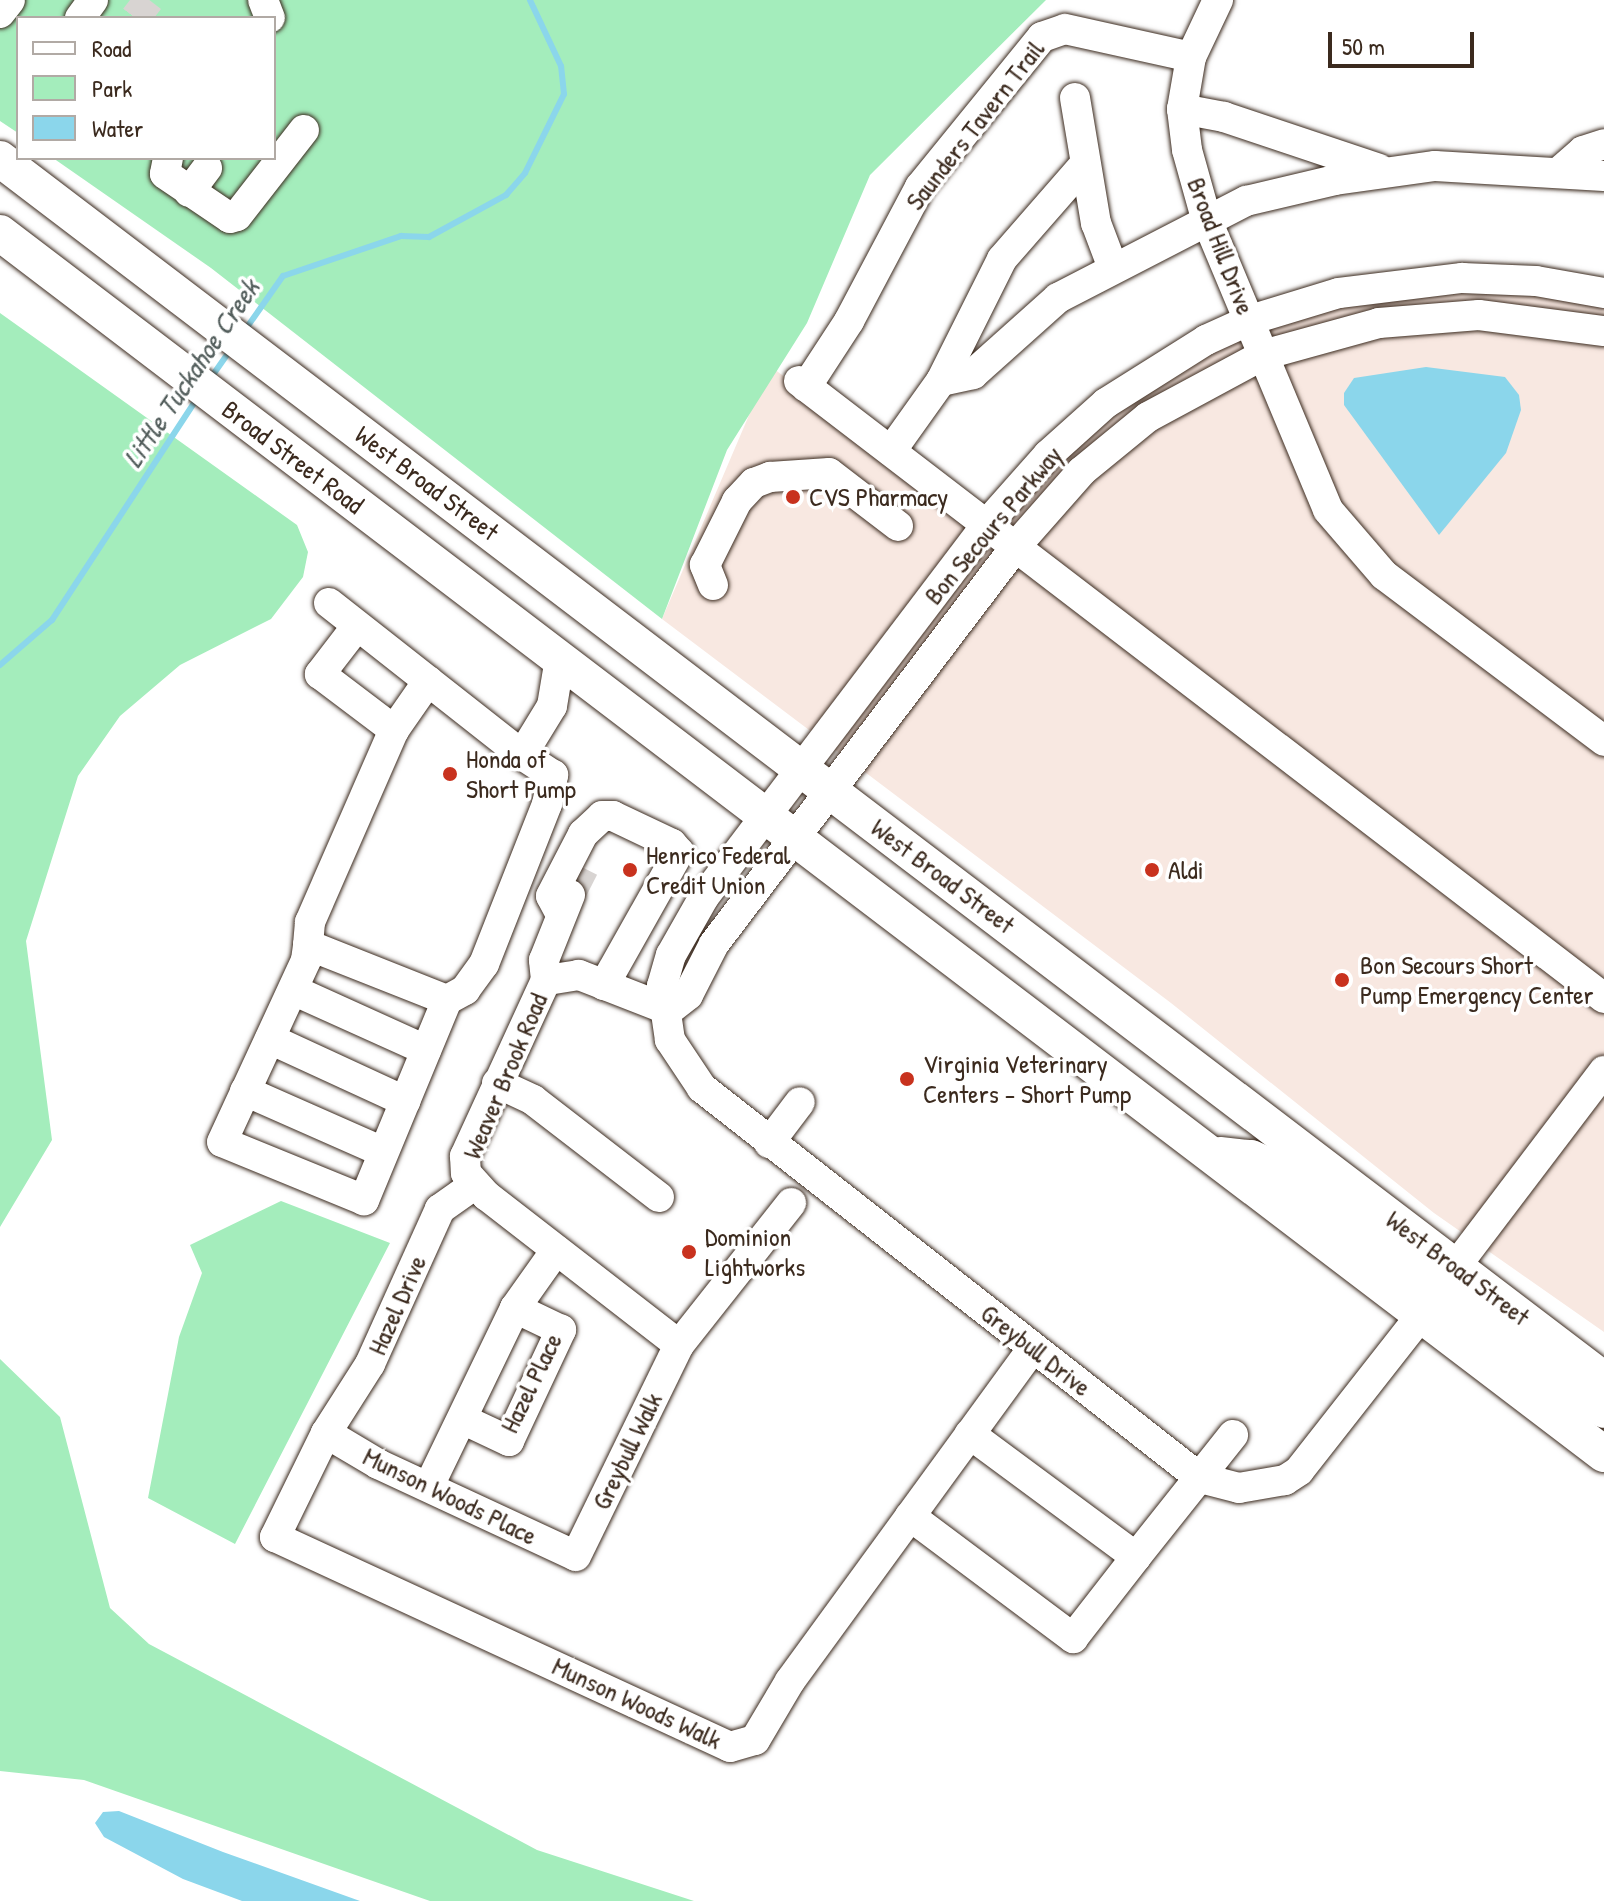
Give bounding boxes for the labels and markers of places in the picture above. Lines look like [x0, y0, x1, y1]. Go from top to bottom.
place label: CVS Pharmacy [809, 481, 948, 513]
marker: CVS Pharmacy [784, 488, 802, 506]
place label: Honda of Short Pump [466, 743, 576, 804]
marker: Honda of Short Pump [441, 765, 459, 783]
place label: Henrico Federal Credit Union [646, 839, 790, 900]
place label: Aldi [1168, 854, 1204, 886]
marker: Henrico Federal Credit Union [621, 861, 639, 879]
marker: Aldi [1143, 861, 1161, 879]
place label: Bon Secours Short Pump Emergency Center [1360, 949, 1594, 1010]
marker: Bon Secours Short Pump Emergency Center [1331, 969, 1353, 991]
place label: Virginia Veterinary Centers - Short Pump [923, 1048, 1131, 1110]
marker: Virginia Veterinary Centers - Short Pump [898, 1070, 916, 1088]
place label: Dominion Lightworks [705, 1221, 805, 1282]
marker: Dominion Lightworks [680, 1243, 698, 1261]

